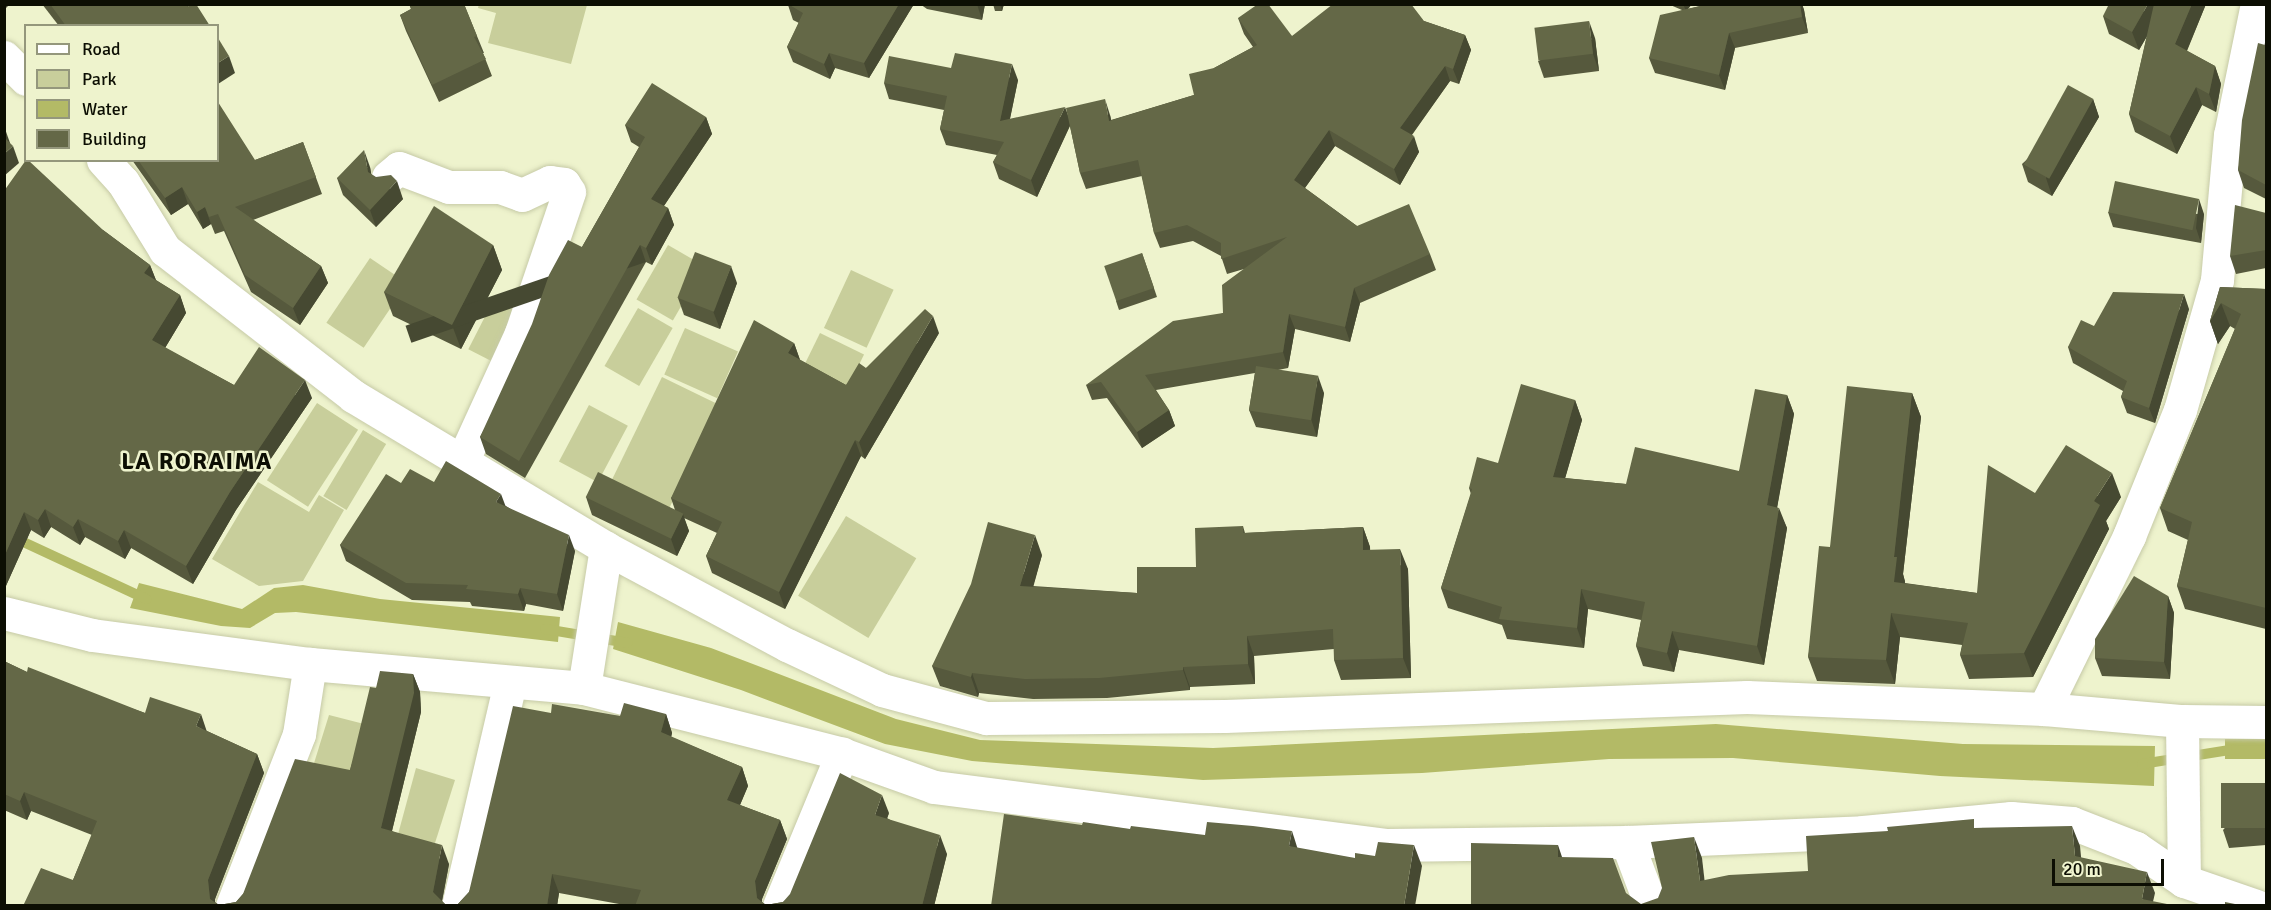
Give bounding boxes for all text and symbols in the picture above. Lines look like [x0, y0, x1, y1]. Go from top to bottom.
legend [24, 24, 219, 162]
text: Road [82, 38, 121, 60]
text: Park [82, 68, 117, 90]
text: Water [82, 98, 127, 120]
text: Building [82, 128, 146, 150]
district label: LA RORAIMA [121, 448, 273, 476]
scale bar [2055, 847, 2168, 885]
text: 20 m [2063, 858, 2101, 880]

